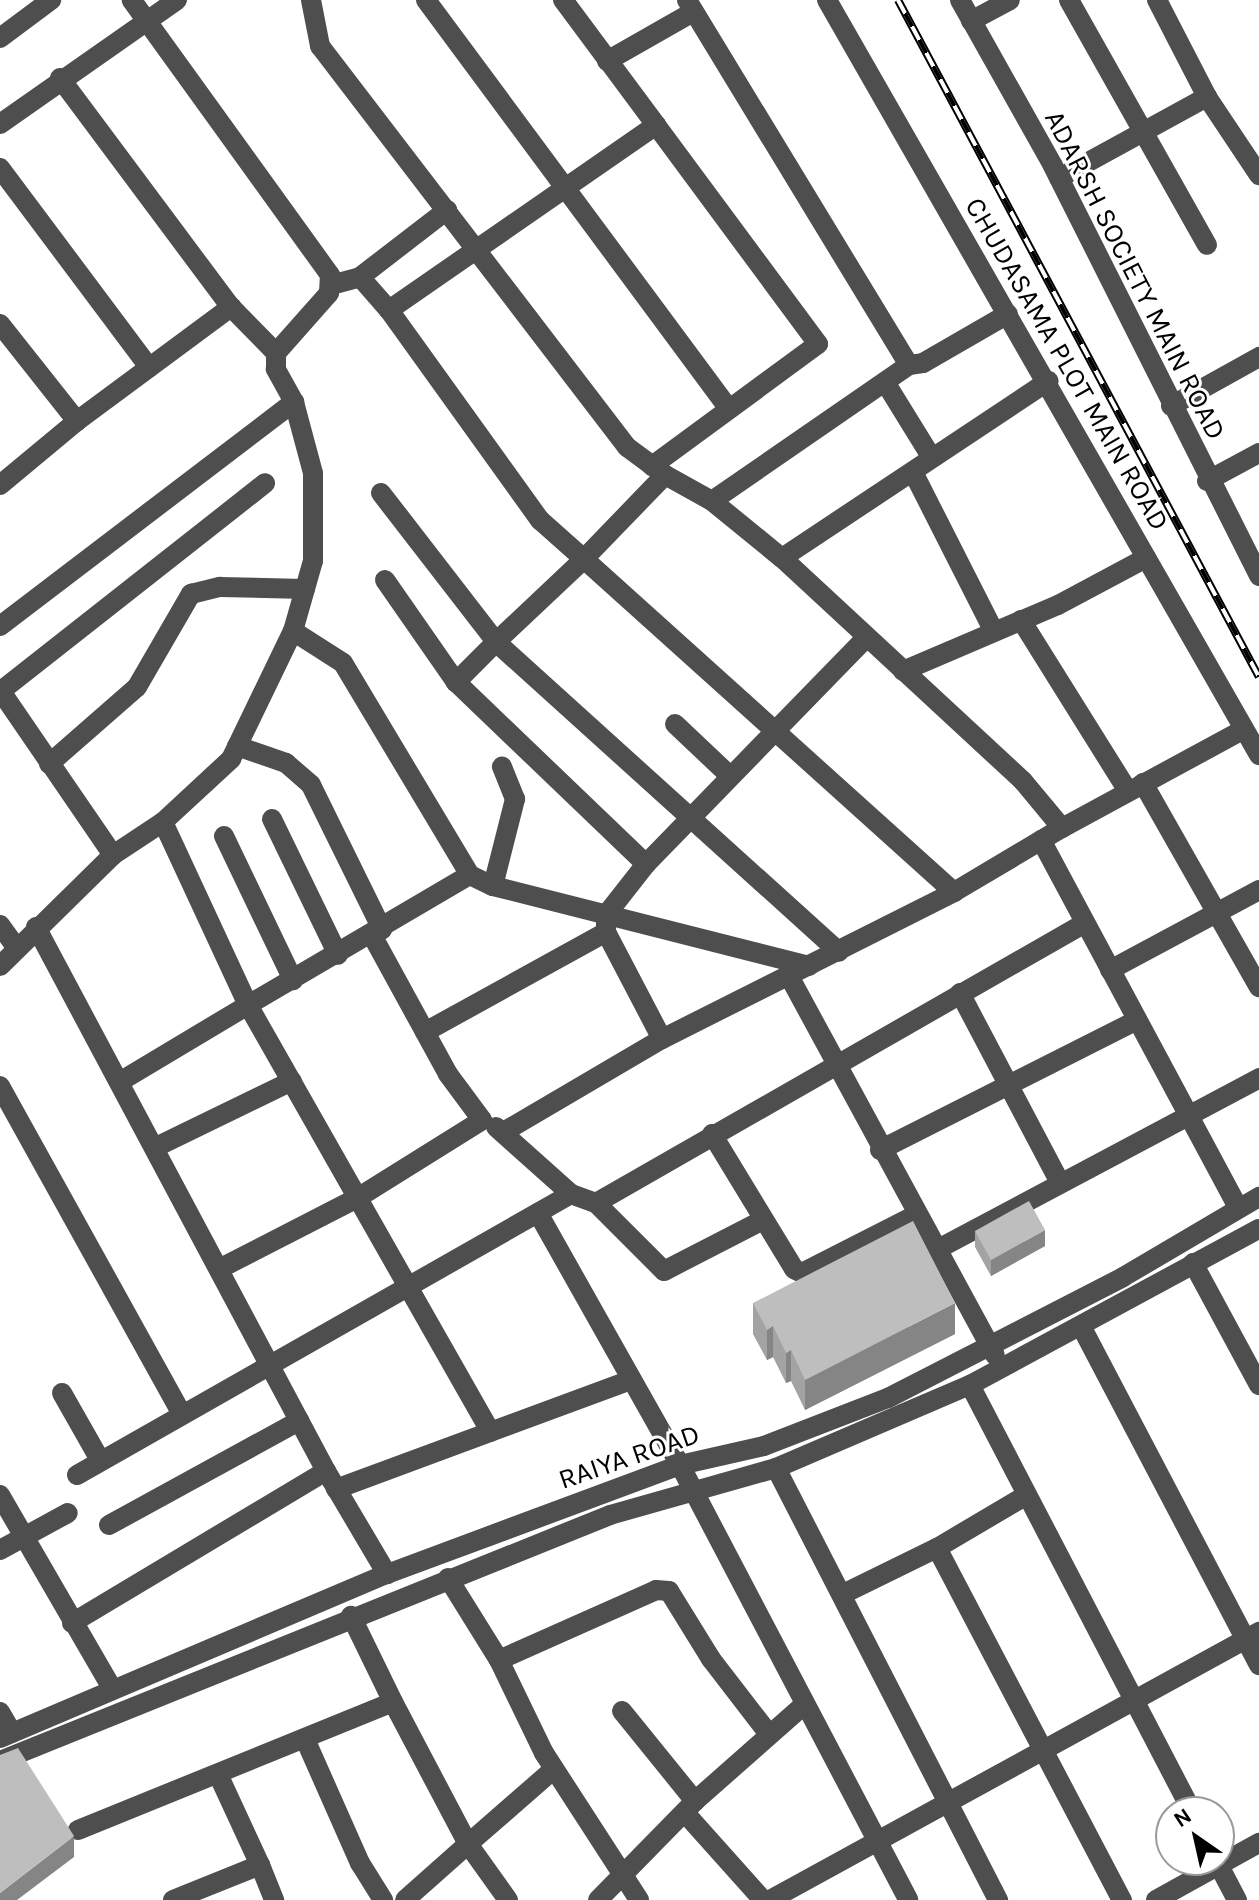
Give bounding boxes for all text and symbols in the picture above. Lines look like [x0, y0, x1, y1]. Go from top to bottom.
street label: ADARSH SOCIETY MAIN ROAD [1037, 105, 1233, 445]
street label: CHUDASAMA PLOT MAIN ROAD [958, 192, 1176, 536]
street label: RAIYA ROAD [554, 1417, 704, 1497]
north arrow [1155, 1796, 1235, 1876]
text: N [1169, 1803, 1197, 1833]

